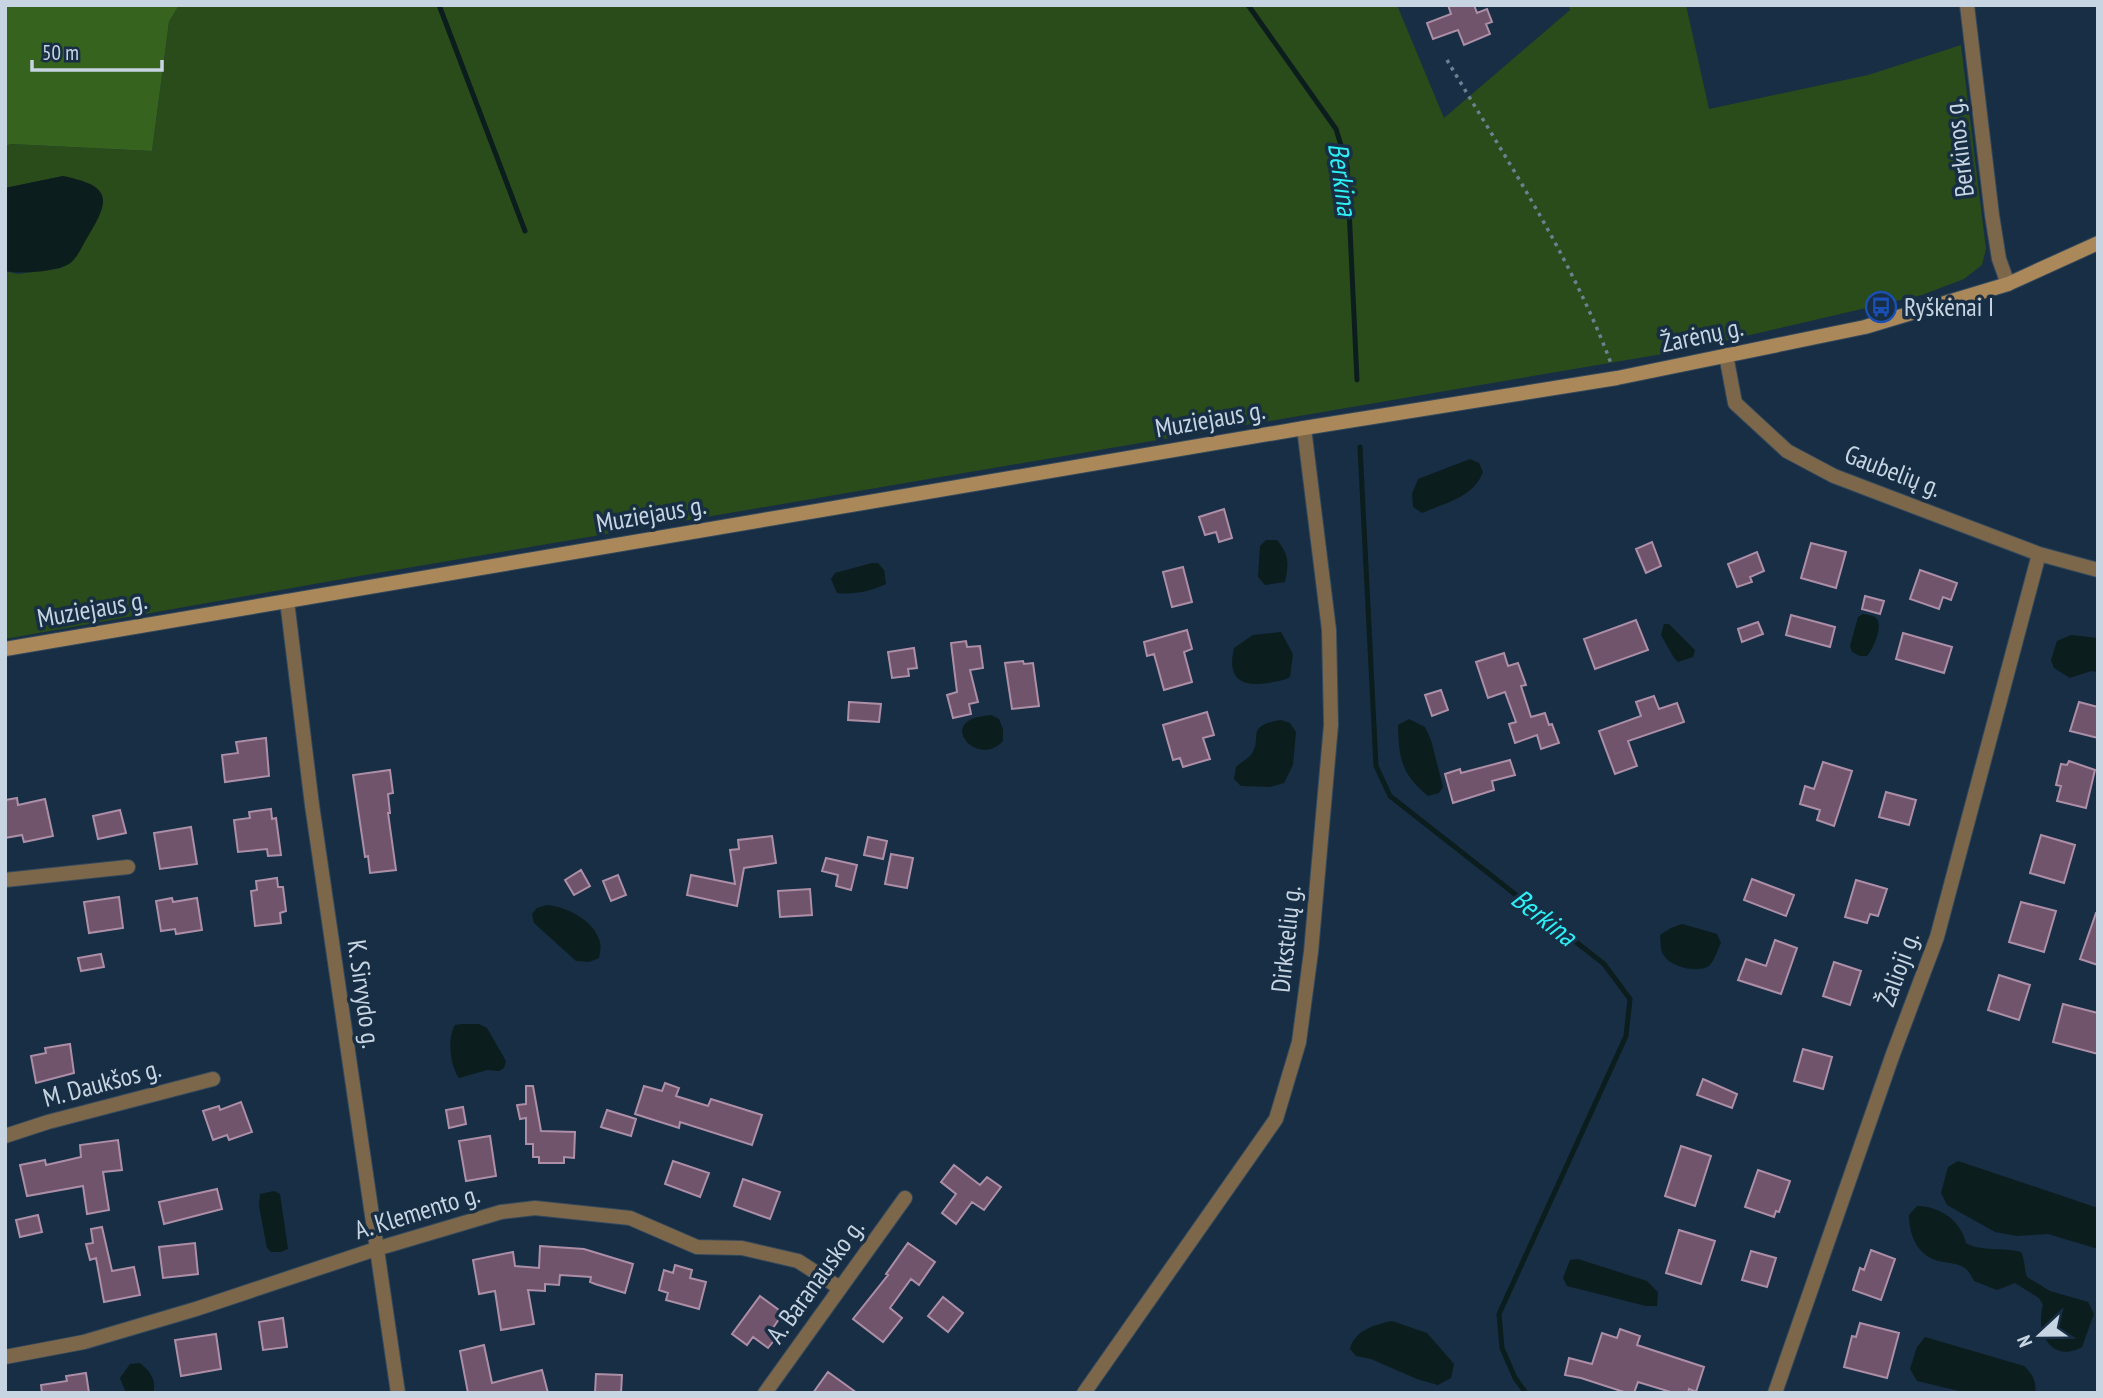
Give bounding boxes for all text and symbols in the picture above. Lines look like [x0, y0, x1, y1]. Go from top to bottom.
scale bar [32, 28, 161, 72]
text: 50 m [42, 39, 79, 66]
street label: Berkinos g. [1936, 97, 1981, 199]
water label: Berkina [1320, 140, 1367, 219]
bus stop icon: Ryškėnai I [1864, 290, 1898, 324]
place label: Ryškėnai I [1904, 290, 1994, 323]
street label: Žarėnų g. [1658, 310, 1746, 359]
street label: Muziejaus g. [1152, 393, 1267, 444]
street label: Gaubelių g. [1840, 437, 1946, 504]
street label: Muziejaus g. [593, 488, 708, 539]
street label: Muziejaus g. [34, 583, 149, 634]
water label: Berkina [1504, 880, 1586, 955]
street label: Dirkstelių g. [1263, 884, 1308, 994]
street label: Žalioji g. [1869, 927, 1926, 1011]
street label: K. Sirvydo g. [341, 938, 388, 1050]
street label: M. Daukšos g. [39, 1051, 164, 1114]
street label: A. Klemento g. [350, 1177, 484, 1246]
street label: A. Baranausko g. [758, 1212, 871, 1349]
north arrow [2005, 1300, 2075, 1370]
text: N [2011, 1332, 2037, 1351]

